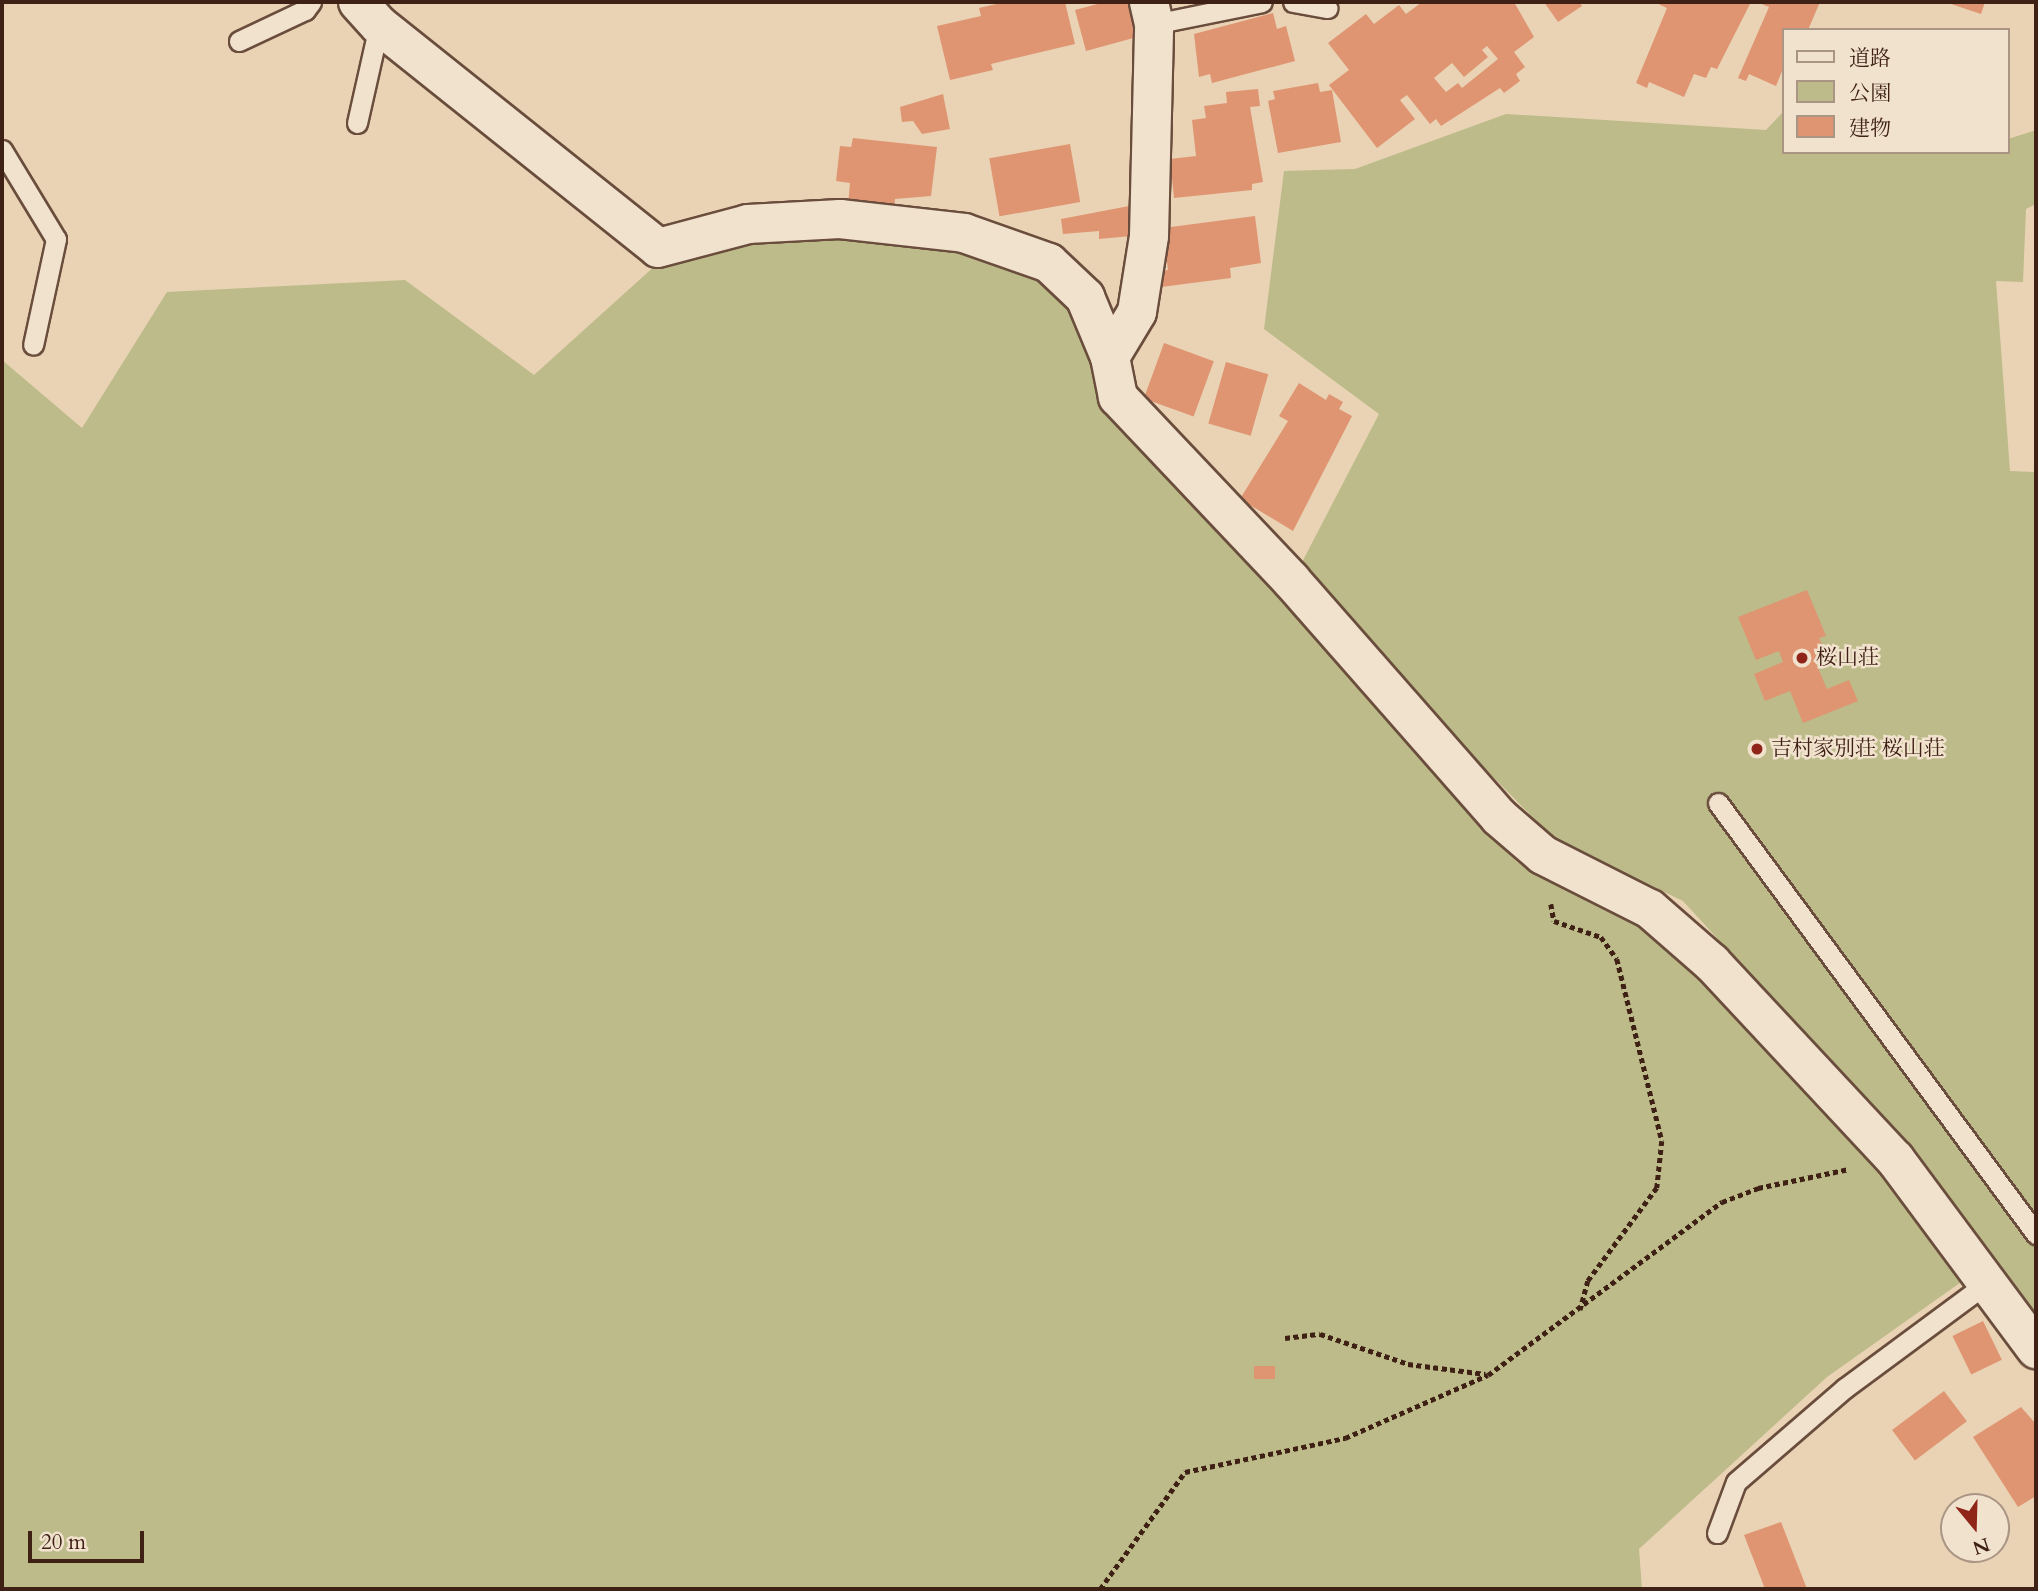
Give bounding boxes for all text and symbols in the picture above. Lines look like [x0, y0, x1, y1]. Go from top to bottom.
legend [1783, 28, 2010, 154]
text: 道路 [1849, 44, 1891, 73]
text: 公園 [1849, 79, 1891, 108]
text: 建物 [1849, 114, 1891, 143]
place label: 桜山荘 [1816, 645, 1879, 671]
marker: 桜山荘 [1794, 650, 1810, 666]
place label: 吉村家別荘 桜山荘 [1771, 736, 1945, 762]
marker: 吉村家別荘 桜山荘 [1749, 741, 1765, 757]
north arrow [1940, 1493, 2010, 1563]
scale bar [32, 1518, 147, 1562]
text: 20 m [41, 1528, 86, 1557]
text: N [1969, 1531, 1993, 1561]

